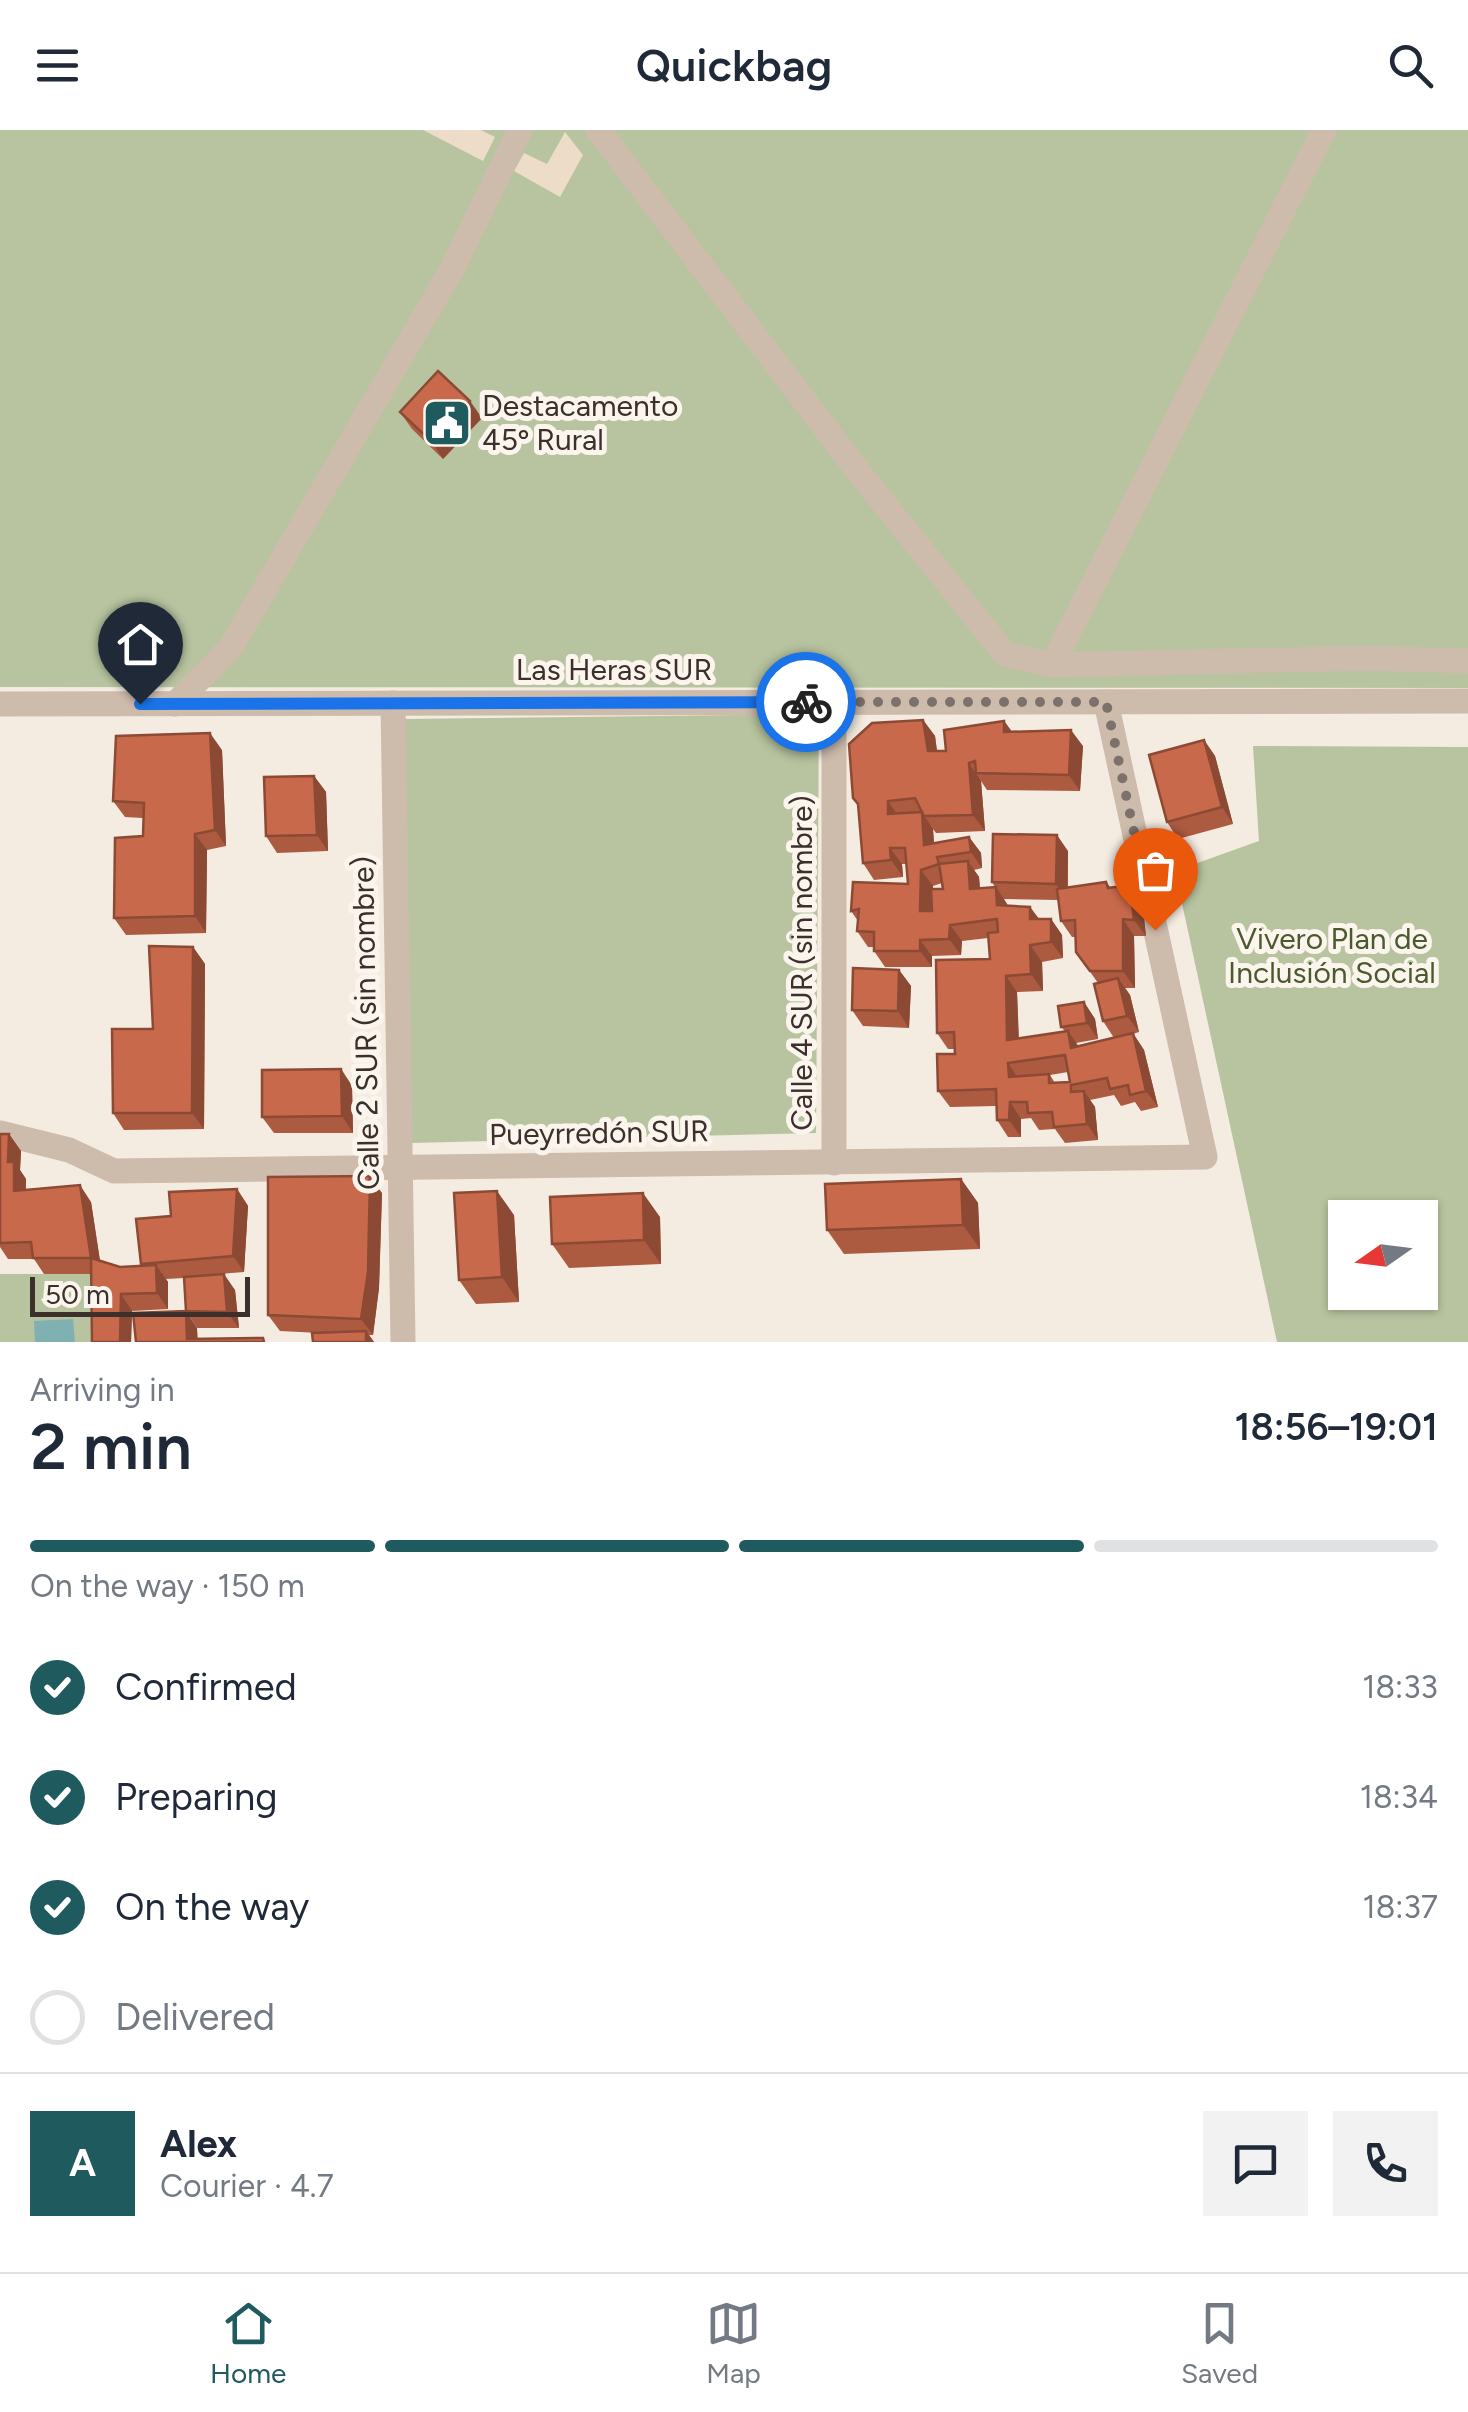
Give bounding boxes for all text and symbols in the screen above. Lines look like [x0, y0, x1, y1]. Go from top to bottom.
icon: menu [30, 38, 85, 93]
text: Quickbag [636, 38, 832, 92]
icon: search [1383, 38, 1438, 93]
place label: Destacamento 45º Rural [482, 387, 678, 458]
public building icon: Destacamento 45º Rural [421, 397, 473, 449]
pin [98, 602, 183, 705]
icon: home [113, 617, 168, 672]
street label: Las Heras SUR [516, 651, 712, 688]
courier [756, 652, 856, 752]
icon: bike [779, 675, 834, 730]
street label: Calle 4 SUR (sin nombre) [783, 795, 820, 1131]
pin [1113, 828, 1198, 931]
icon: bag [1128, 843, 1183, 898]
street label: Calle 2 SUR (sin nombre) [344, 856, 387, 1190]
park label: Vivero Plan de Inclusión Social [1228, 920, 1436, 991]
street label: Pueyrredón SUR [489, 1112, 709, 1153]
north arrow [1328, 1200, 1438, 1310]
map controls [1328, 1200, 1438, 1310]
scale bar [30, 1272, 250, 1316]
text: 50 m [45, 1277, 110, 1311]
text: Arriving in [30, 1371, 175, 1409]
text: 18:56–19:01 [1235, 1404, 1438, 1450]
text: 2 min [30, 1407, 192, 1485]
text: On the way · 150 m [30, 1567, 305, 1605]
icon: check [30, 1660, 85, 1715]
text: Confirmed [115, 1664, 297, 1710]
text: 18:33 [1362, 1668, 1438, 1706]
icon: check [30, 1770, 85, 1825]
text: Preparing [115, 1774, 277, 1820]
text: 18:34 [1360, 1778, 1438, 1816]
icon: check [30, 1880, 85, 1935]
text: On the way [115, 1884, 309, 1930]
text: 18:37 [1362, 1888, 1438, 1926]
text: Delivered [115, 1994, 275, 2040]
button: chat [1203, 2111, 1308, 2216]
button: phone [1333, 2111, 1438, 2216]
text: Alex [160, 2121, 237, 2167]
text: A [69, 2140, 96, 2186]
text: Courier · 4.7 [160, 2167, 334, 2205]
tab: Home [210, 2296, 286, 2390]
tab: Map [706, 2296, 761, 2390]
tab: Saved [1181, 2296, 1258, 2390]

